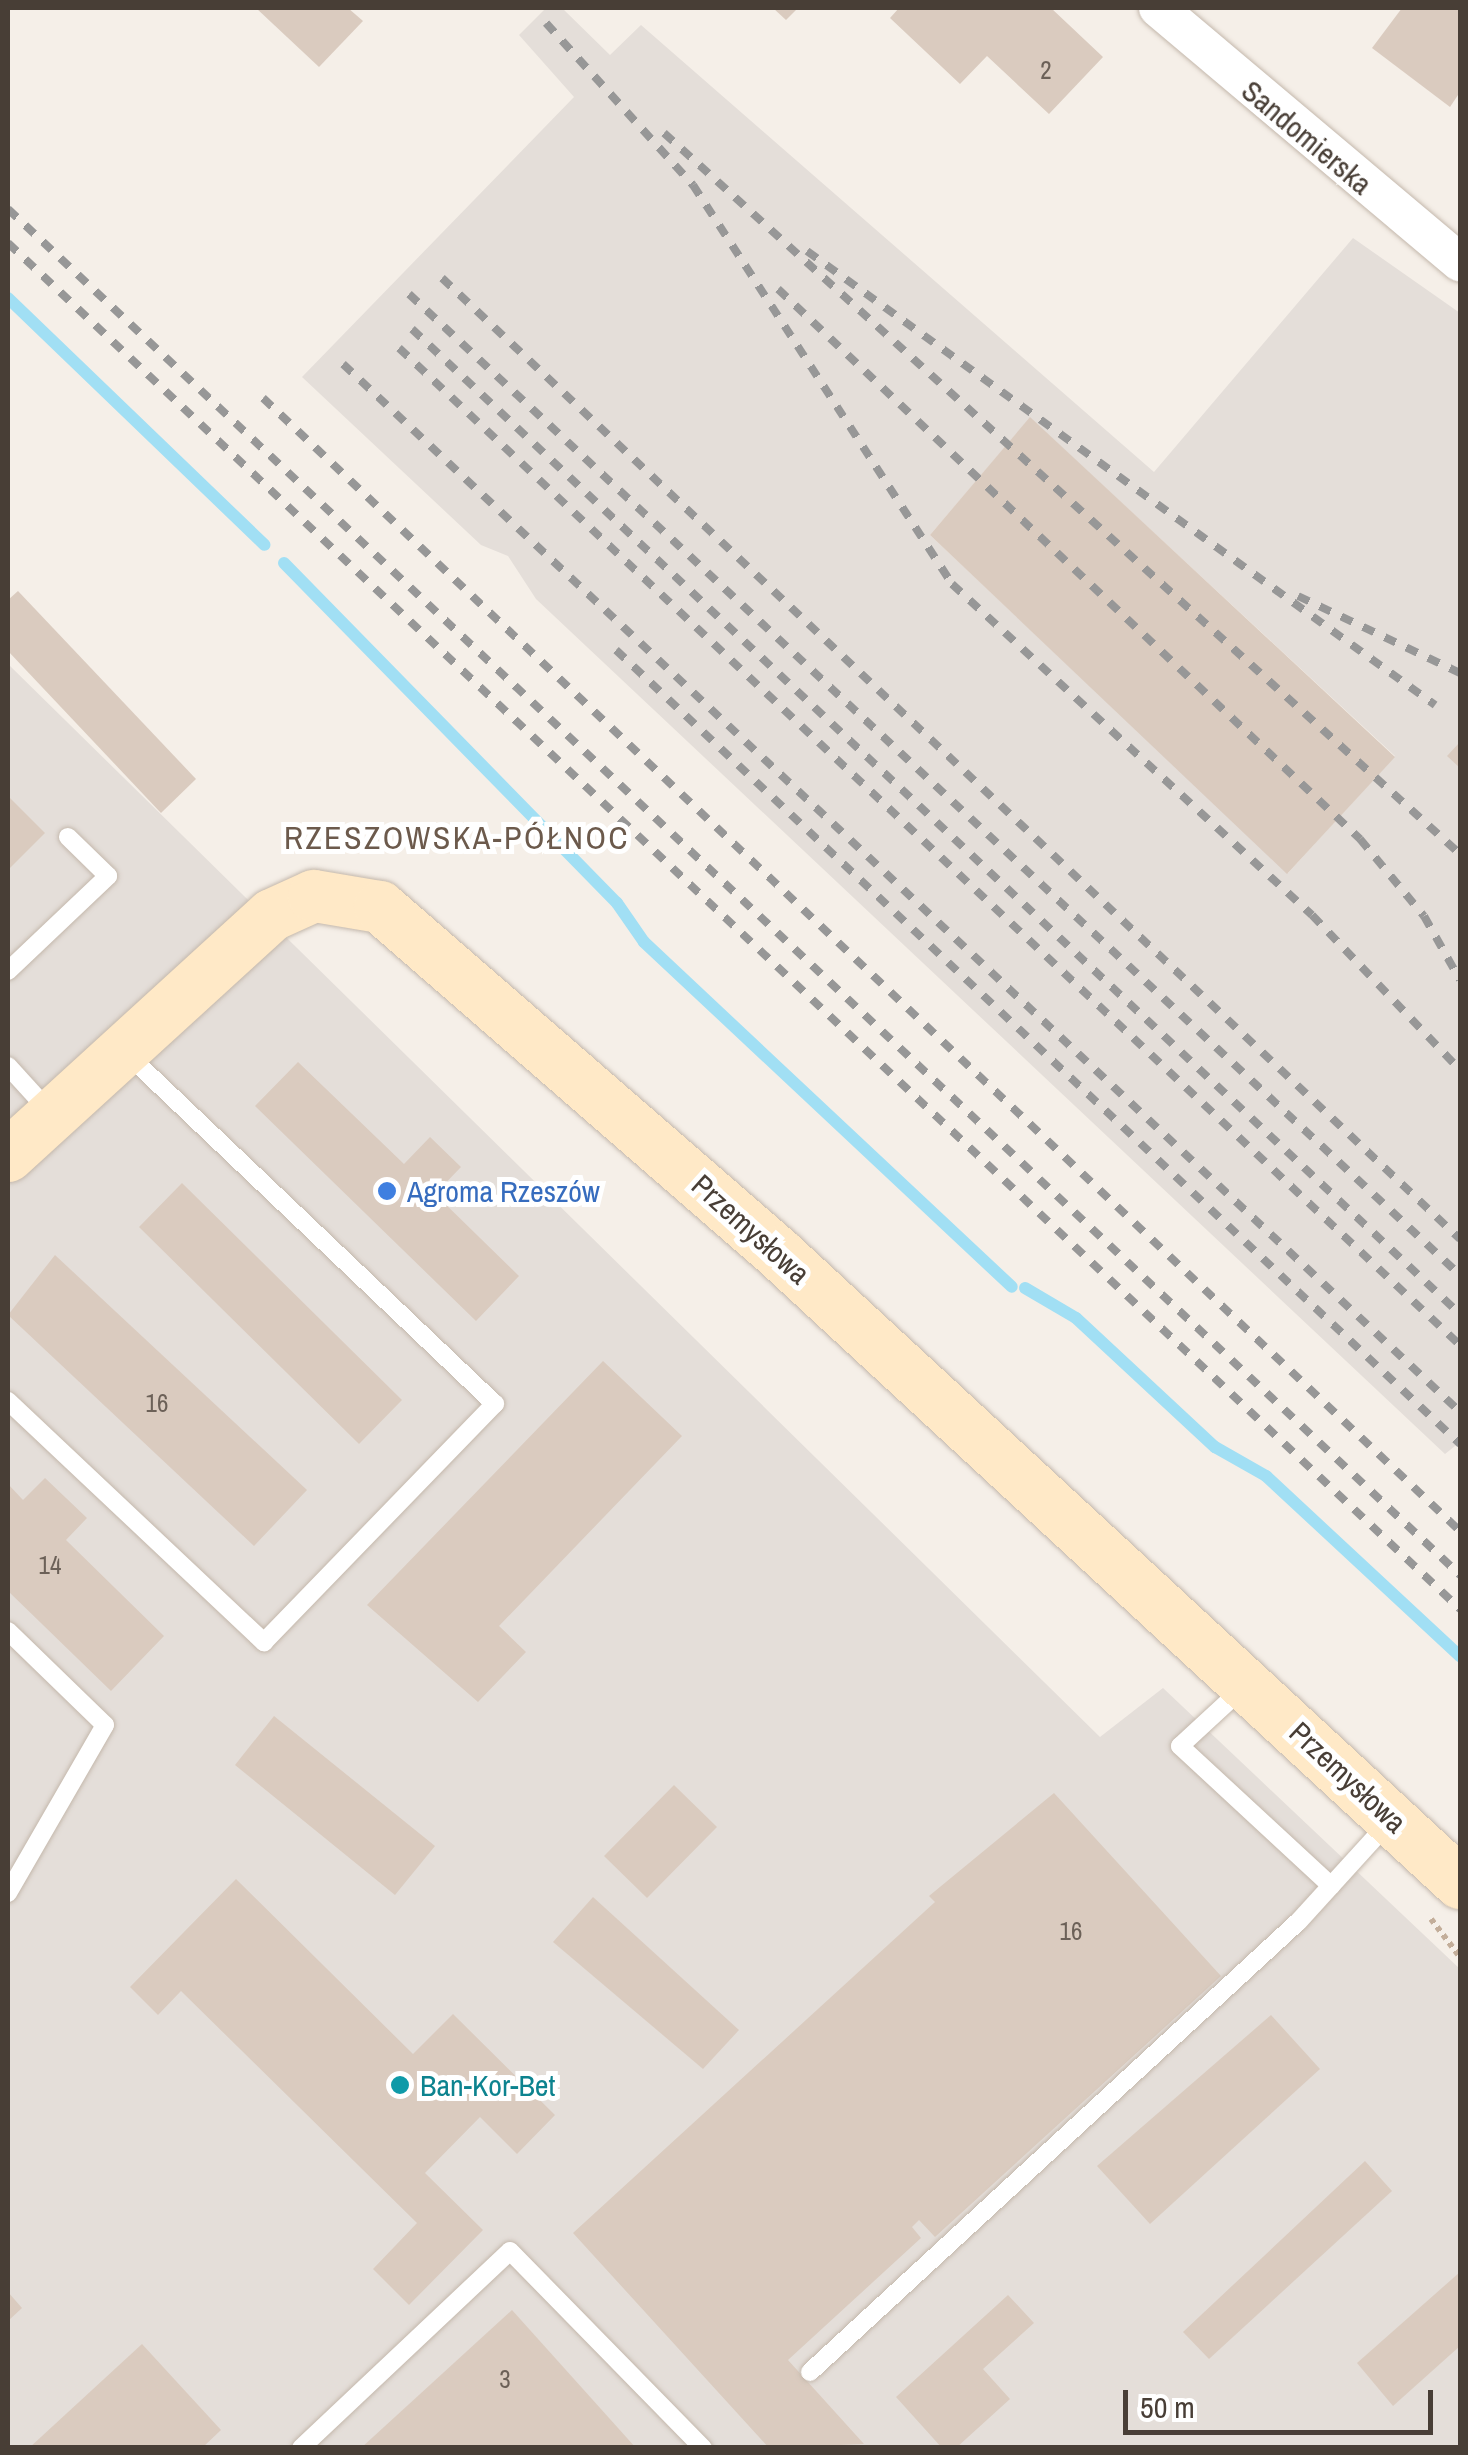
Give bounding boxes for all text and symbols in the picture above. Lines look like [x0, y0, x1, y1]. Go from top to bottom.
house number: 2 [1040, 55, 1052, 85]
street label: Sandomierska [1235, 72, 1379, 202]
district label: RZESZOWSKA-PÓŁNOC [284, 819, 630, 857]
street label: Przemysłowa [685, 1167, 817, 1291]
place label: Agroma Rzeszów [407, 1173, 600, 1209]
marker: Agroma Rzeszów [376, 1180, 398, 1202]
house number: 16 [146, 1388, 168, 1418]
house number: 14 [39, 1550, 61, 1580]
street label: Przemysłowa [1282, 1714, 1414, 1840]
house number: 16 [1060, 1916, 1082, 1946]
place label: Ban-Kor-Bet [420, 2067, 555, 2103]
marker: Ban-Kor-Bet [389, 2074, 411, 2096]
house number: 3 [499, 2364, 511, 2394]
scale bar [1128, 2370, 1438, 2432]
text: 50 m [1140, 2387, 1195, 2427]

